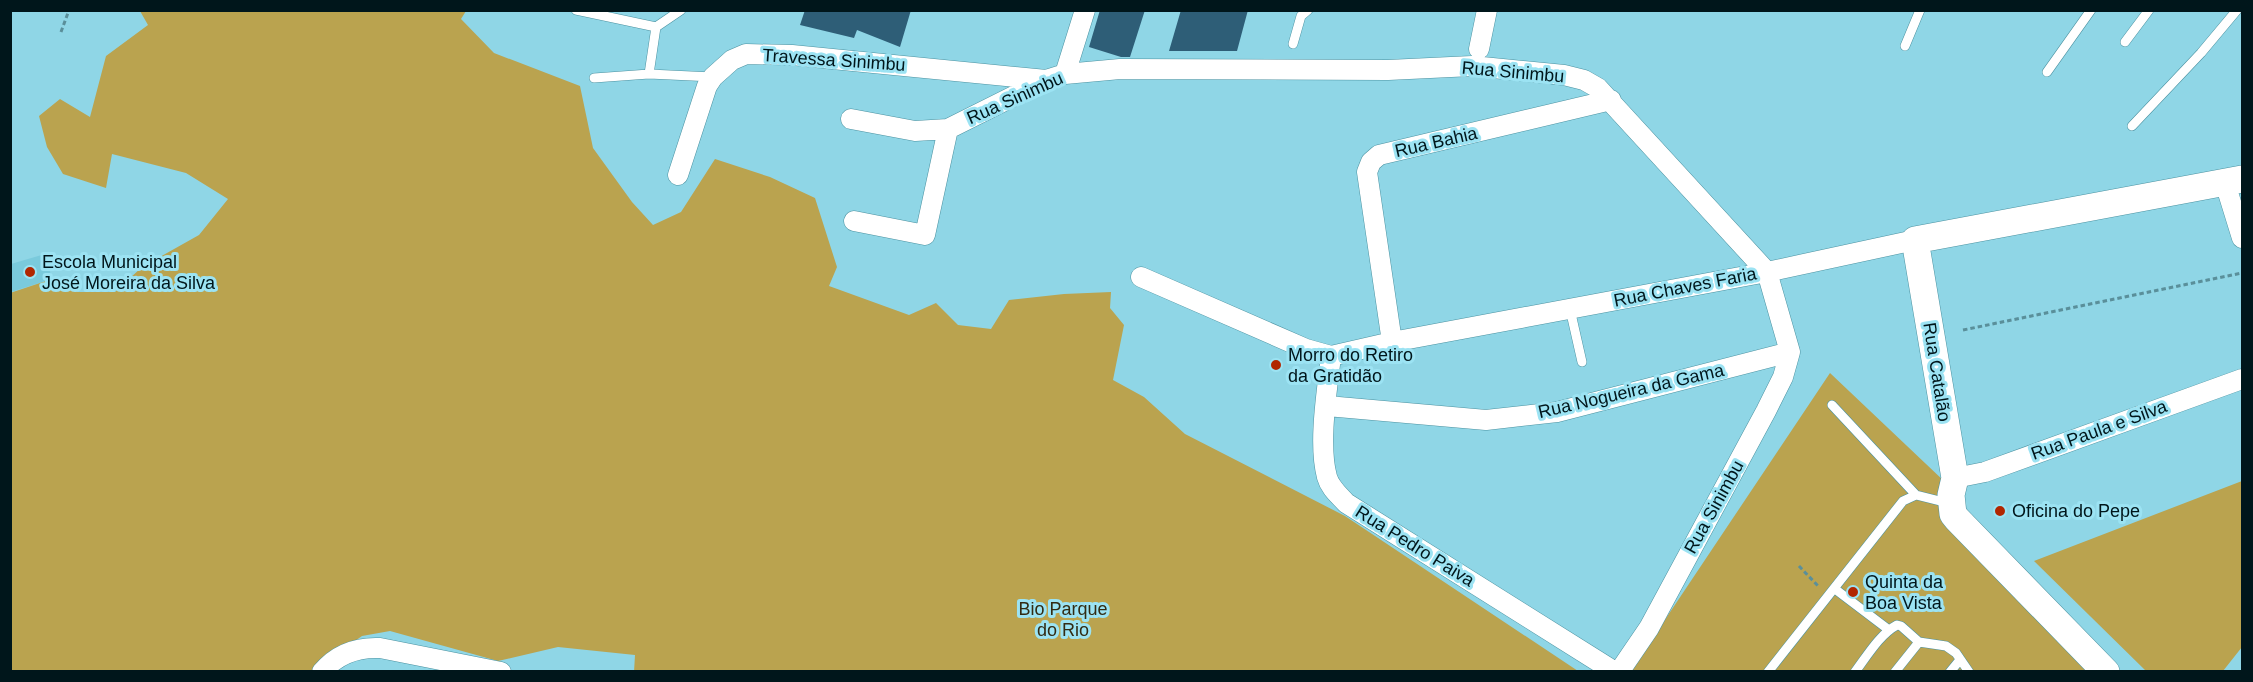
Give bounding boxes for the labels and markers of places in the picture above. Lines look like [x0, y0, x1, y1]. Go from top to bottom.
place label: Escola Municipal José Moreira da Silva [42, 252, 216, 293]
marker: Escola Municipal José Moreira da Silva [23, 265, 37, 279]
place label: Morro do Retiro da Gratidão [1288, 345, 1413, 386]
marker: Morro do Retiro da Gratidão [1269, 358, 1283, 372]
place label: Oficina do Pepe [2012, 501, 2140, 521]
marker: Oficina do Pepe [1993, 504, 2007, 518]
place label: Quinta da Boa Vista [1865, 572, 1944, 613]
marker: Quinta da Boa Vista [1846, 585, 1860, 599]

